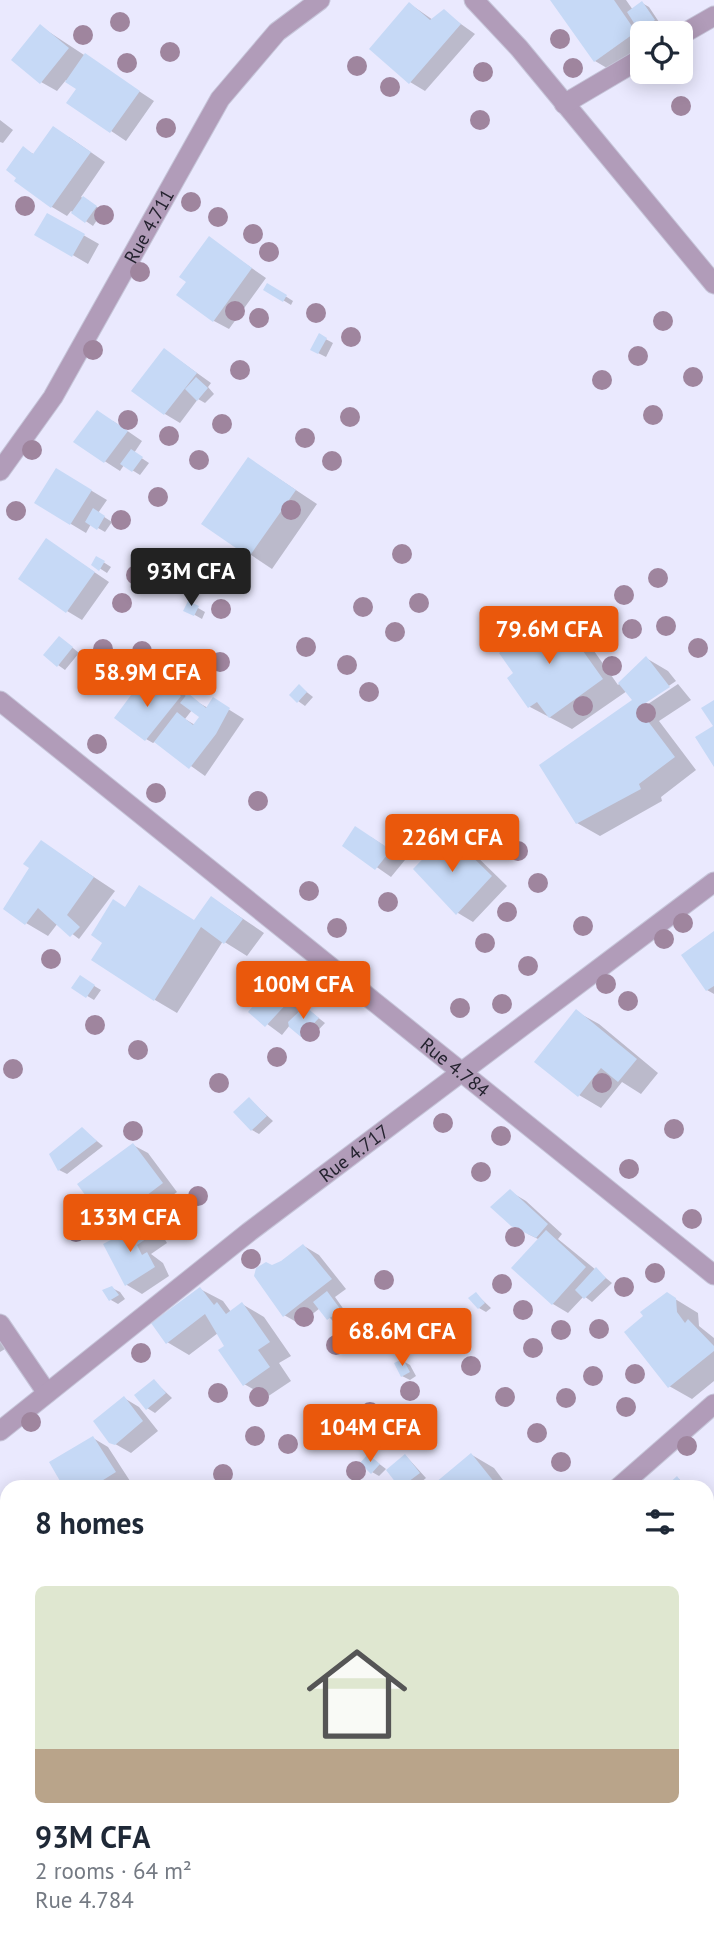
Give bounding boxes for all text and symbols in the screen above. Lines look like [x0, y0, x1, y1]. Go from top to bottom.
map controls [630, 21, 693, 84]
button: locate [630, 21, 693, 84]
street label: Rue 4.711 [118, 185, 179, 268]
pin: 93M CFA [126, 548, 256, 608]
text: 93M CFA [147, 556, 235, 585]
pin: 79.6M CFA [469, 606, 629, 666]
text: 79.6M CFA [495, 614, 603, 643]
pin: 58.9M CFA [67, 650, 227, 709]
text: 58.9M CFA [93, 657, 201, 686]
pin: 226M CFA [380, 814, 524, 874]
text: 226M CFA [401, 822, 503, 851]
pin: 100M CFA [231, 962, 375, 1021]
text: 100M CFA [252, 969, 354, 998]
street label: Rue 4.784 [416, 1032, 494, 1102]
street label: Rue 4.717 [314, 1119, 394, 1187]
pin: 133M CFA [58, 1194, 202, 1254]
text: 133M CFA [79, 1202, 181, 1231]
pin: 68.6M CFA [322, 1308, 482, 1368]
text: 68.6M CFA [348, 1316, 456, 1345]
pin: 104M CFA [298, 1404, 442, 1464]
text: 104M CFA [319, 1412, 421, 1441]
text: 8 homes [35, 1503, 144, 1542]
icon: filters [641, 1503, 679, 1541]
icon: home [294, 1631, 420, 1757]
text: 93M CFA [35, 1817, 150, 1856]
text: 2 rooms · 64 m² [35, 1856, 192, 1885]
text: Rue 4.784 [35, 1885, 134, 1914]

